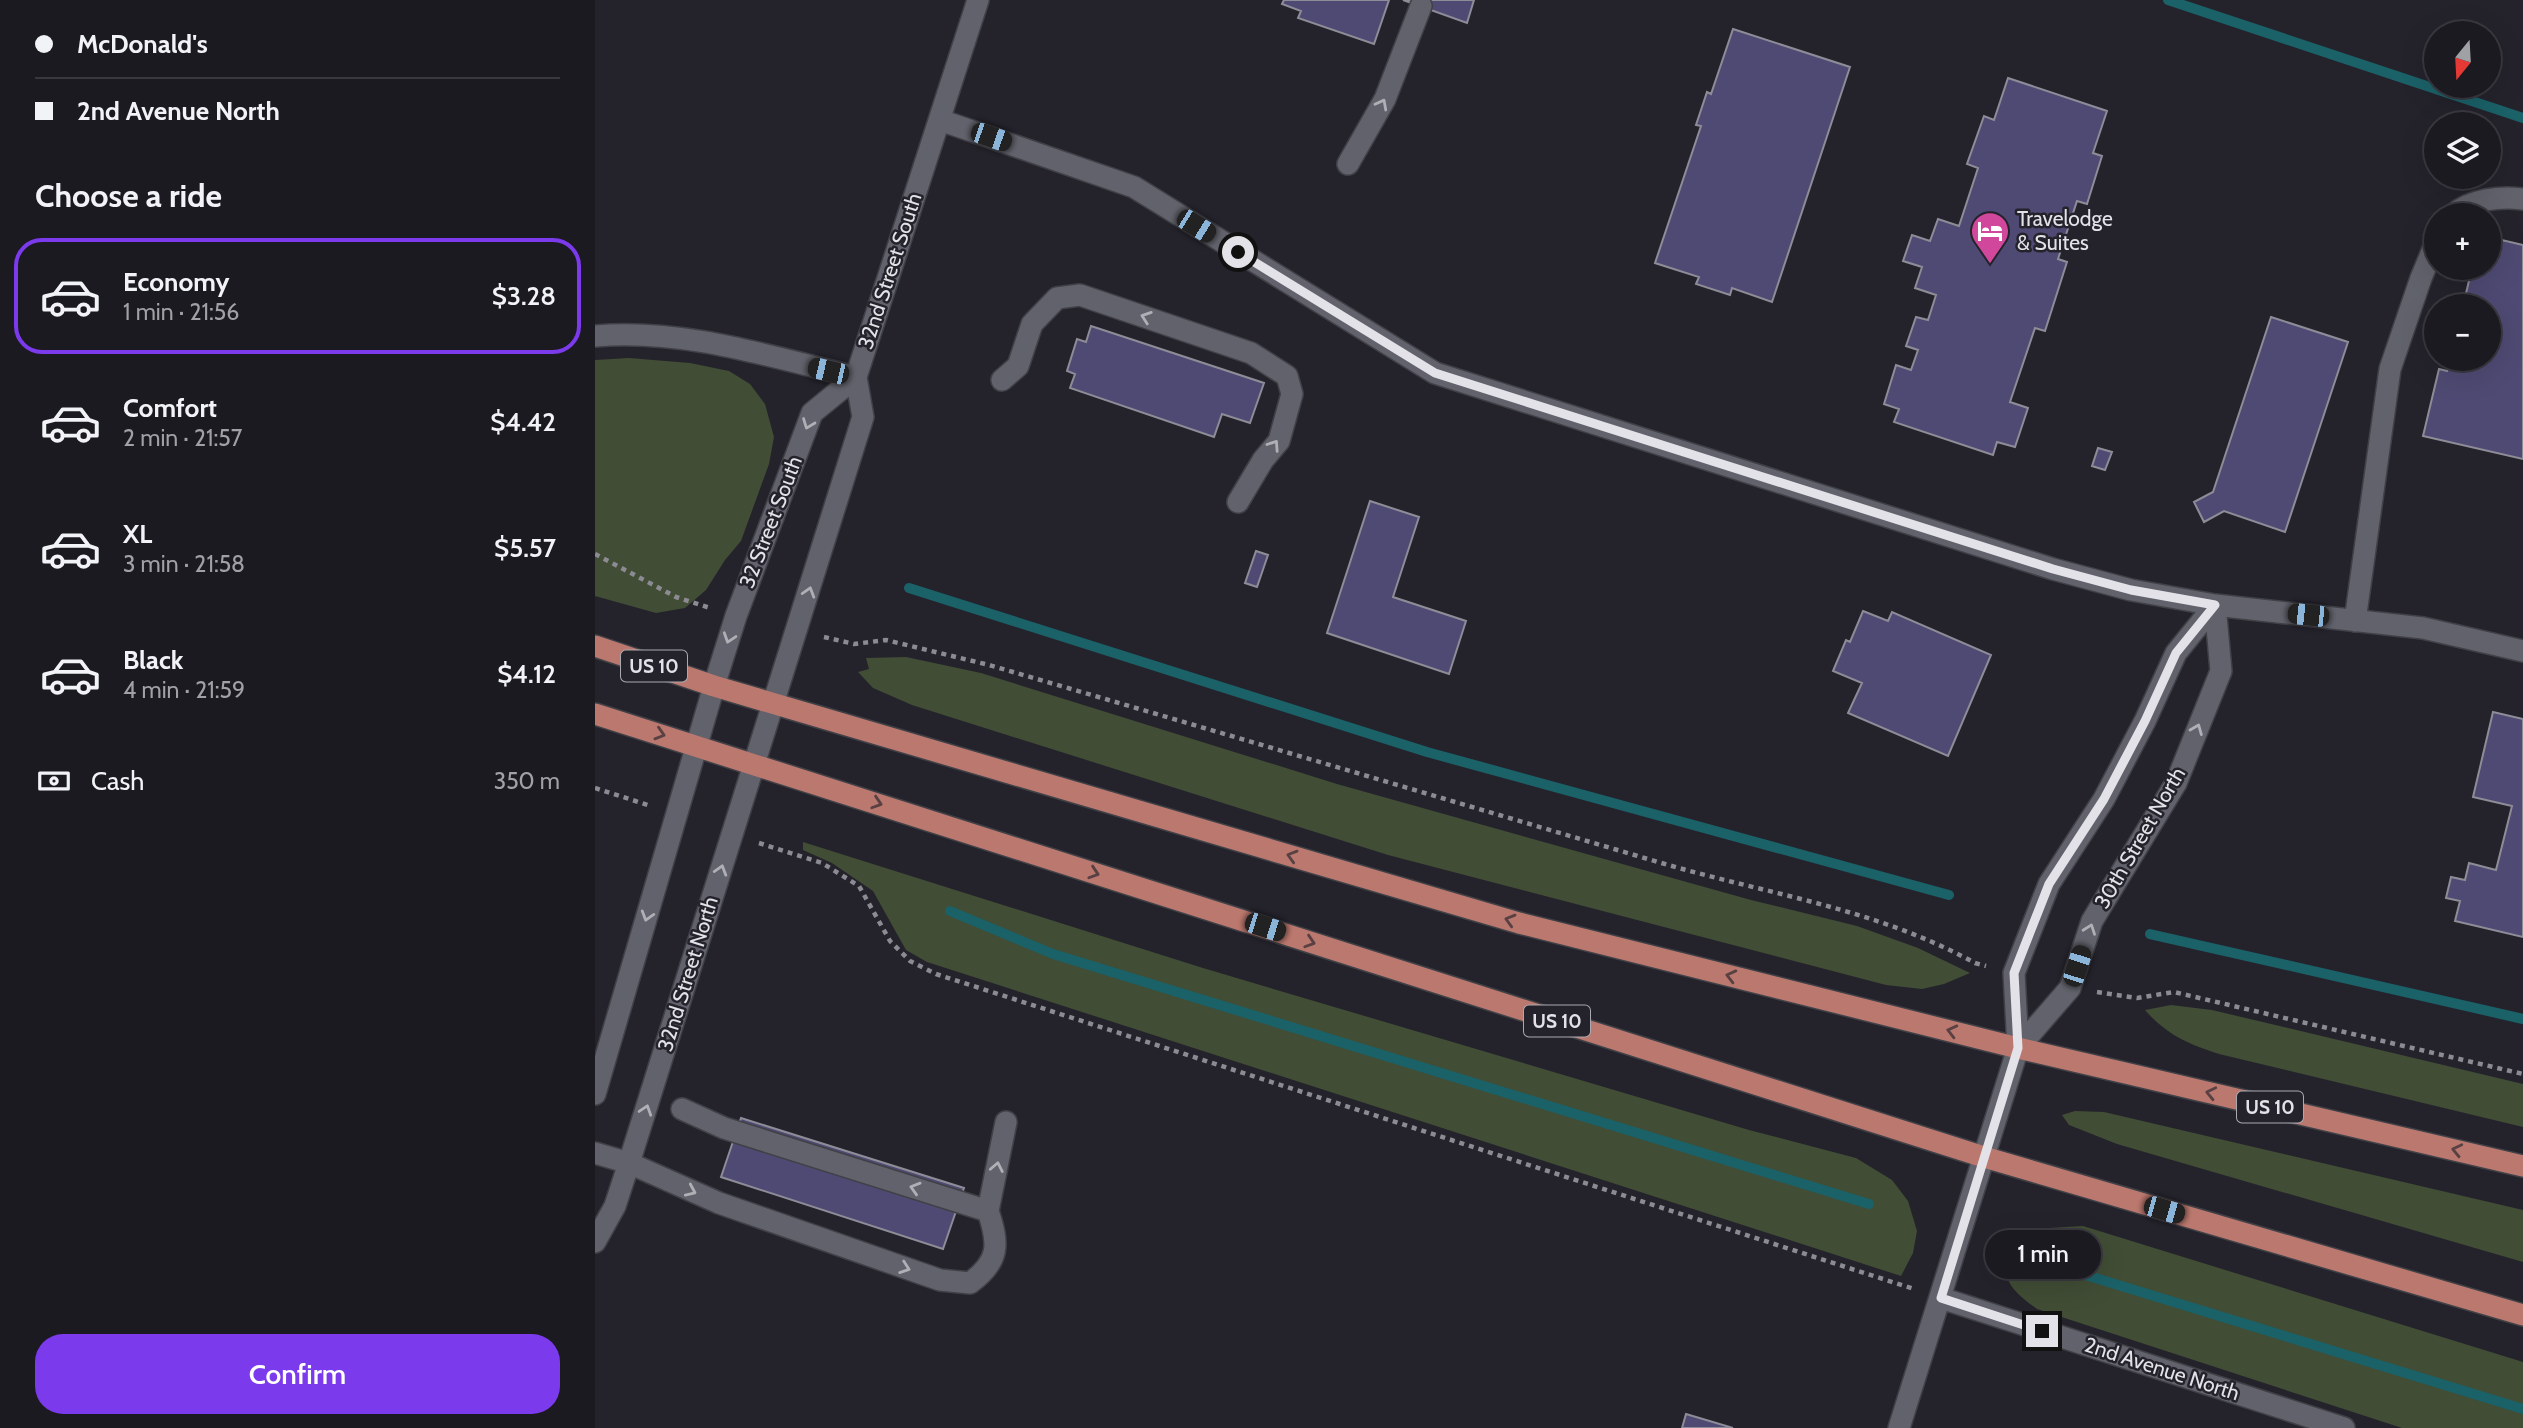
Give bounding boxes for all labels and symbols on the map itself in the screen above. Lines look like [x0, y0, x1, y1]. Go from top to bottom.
north arrow [2424, 21, 2501, 98]
one-way arrow [1373, 99, 1387, 111]
car [968, 120, 1015, 154]
street label: 32nd Street South [853, 190, 927, 352]
car [1173, 206, 1220, 246]
place label: Travelodge & Suites [2017, 206, 2113, 255]
hotel icon: Travelodge & Suites [1969, 210, 2011, 265]
route start [1222, 236, 1254, 268]
one-way arrow [1140, 311, 1152, 325]
car [806, 356, 851, 386]
one-way arrow [802, 418, 816, 430]
one-way arrow [1266, 440, 1278, 453]
street label: 32 Street South [734, 452, 807, 591]
one-way arrow [800, 586, 815, 598]
car [2287, 602, 2330, 628]
one-way arrow [723, 631, 737, 643]
road number: US 10 [621, 650, 687, 681]
one-way arrow [2189, 724, 2203, 736]
one-way arrow [654, 726, 666, 741]
street label: 30th Street North [2089, 763, 2190, 913]
one-way arrow [870, 795, 883, 809]
one-way arrow [1286, 850, 1298, 865]
one-way arrow [712, 864, 727, 876]
one-way arrow [1087, 864, 1099, 879]
street label: 32nd Street North [652, 894, 723, 1054]
one-way arrow [640, 910, 655, 922]
car [1242, 911, 1289, 943]
one-way arrow [1505, 914, 1517, 929]
one-way arrow [2081, 923, 2095, 935]
one-way arrow [1304, 934, 1316, 948]
car [2061, 943, 2094, 989]
one-way arrow [1725, 970, 1737, 984]
road number: US 10 [1524, 1006, 1590, 1036]
one-way arrow [1946, 1025, 1958, 1039]
one-way arrow [2205, 1087, 2217, 1101]
road number: US 10 [2237, 1092, 2303, 1122]
one-way arrow [637, 1105, 652, 1117]
one-way arrow [2451, 1144, 2463, 1158]
one-way arrow [988, 1161, 1003, 1173]
one-way arrow [909, 1182, 921, 1196]
one-way arrow [684, 1183, 696, 1197]
car [2141, 1194, 2188, 1226]
callout: 1 min [1984, 1230, 2100, 1278]
one-way arrow [898, 1260, 911, 1274]
route end [2026, 1315, 2058, 1347]
street label: 2nd Avenue North [2081, 1332, 2243, 1405]

